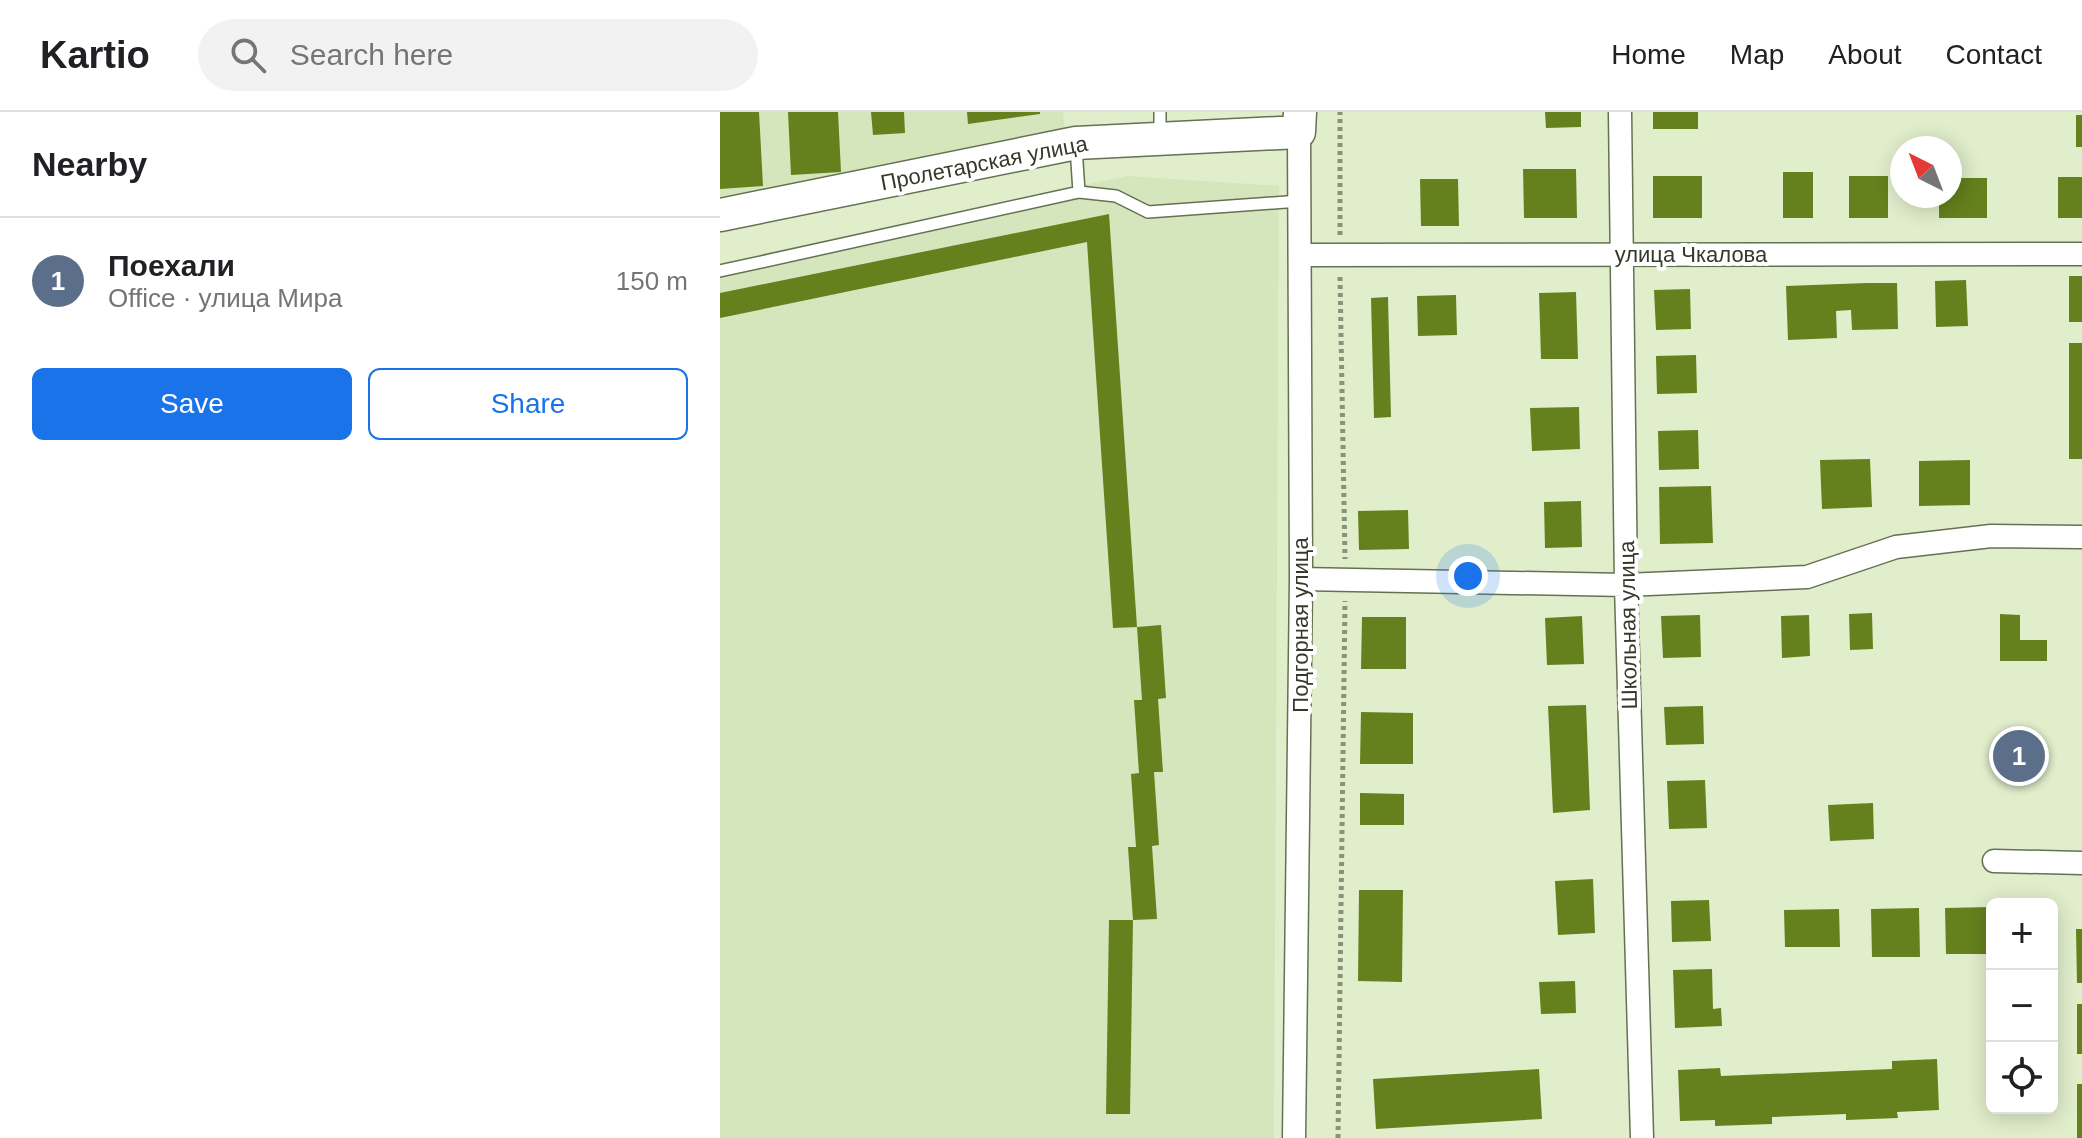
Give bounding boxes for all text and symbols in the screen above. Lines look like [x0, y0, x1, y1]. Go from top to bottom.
search box [198, 19, 758, 91]
icon: search [226, 33, 270, 77]
text: Kartio [40, 34, 150, 76]
text: Search here [290, 38, 453, 71]
text: Home [1611, 39, 1686, 70]
text: Map [1730, 39, 1784, 70]
text: About [1828, 39, 1902, 70]
text: Contact [1946, 39, 2042, 70]
street label: Пролетарская улица [878, 131, 1090, 195]
north arrow [1890, 136, 1962, 208]
text: Nearby [32, 145, 147, 183]
street label: улица Чкалова [1615, 242, 1768, 267]
text: Поехали [108, 249, 235, 282]
text: 1 [51, 266, 65, 296]
text: 150 m [616, 266, 688, 296]
text: Office · улица Мира [108, 283, 342, 313]
button: Save [32, 368, 352, 440]
button: Share [368, 368, 688, 440]
street label: Подгорная улица [1288, 537, 1313, 713]
street label: Школьная улица [1614, 540, 1642, 710]
your location [1448, 556, 1488, 596]
pin: 1 [1993, 726, 2045, 786]
map controls [1986, 898, 2058, 1114]
button: + [1986, 898, 2058, 970]
button: − [1986, 970, 2058, 1042]
button: locate [1986, 1042, 2058, 1114]

